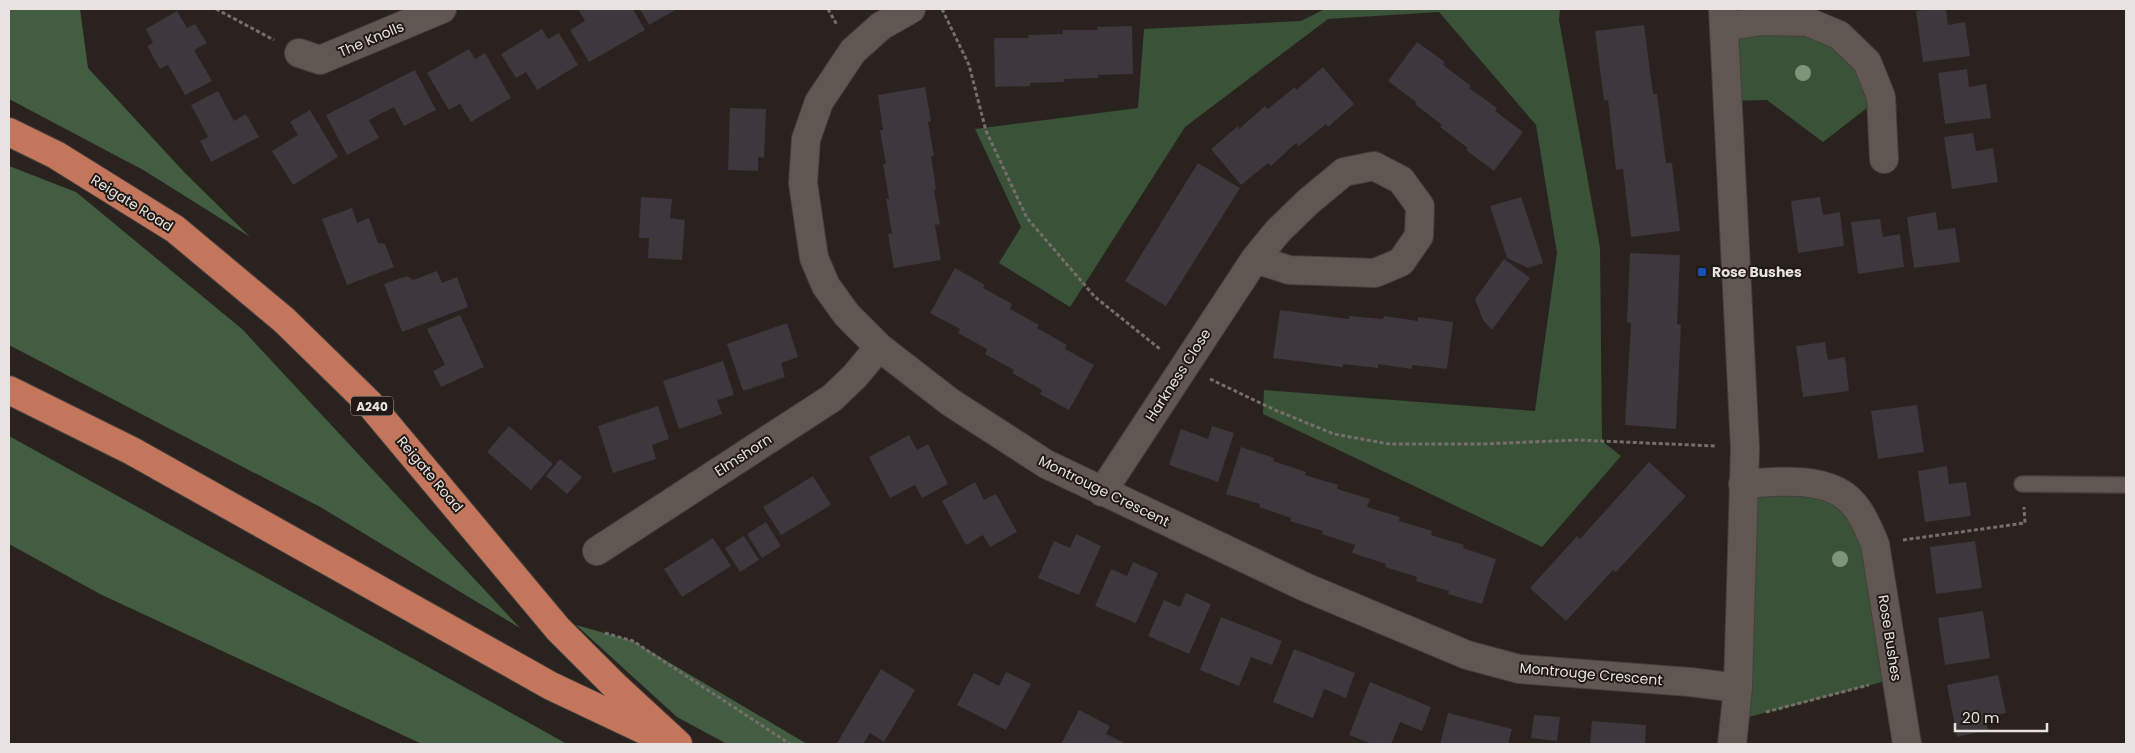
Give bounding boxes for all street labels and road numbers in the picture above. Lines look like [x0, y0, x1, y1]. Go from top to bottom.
street label: The Knolls [335, 16, 407, 62]
street label: Reigate Road [87, 170, 177, 236]
street label: Harkness Close [1141, 325, 1216, 425]
road number: A240 [351, 396, 393, 416]
street label: Elmshorn [711, 429, 775, 481]
street label: Reigate Road [392, 432, 468, 516]
street label: Montrouge Crescent [1035, 451, 1173, 531]
street label: Rose Bushes [1873, 593, 1907, 683]
street label: Montrouge Crescent [1519, 658, 1663, 690]

